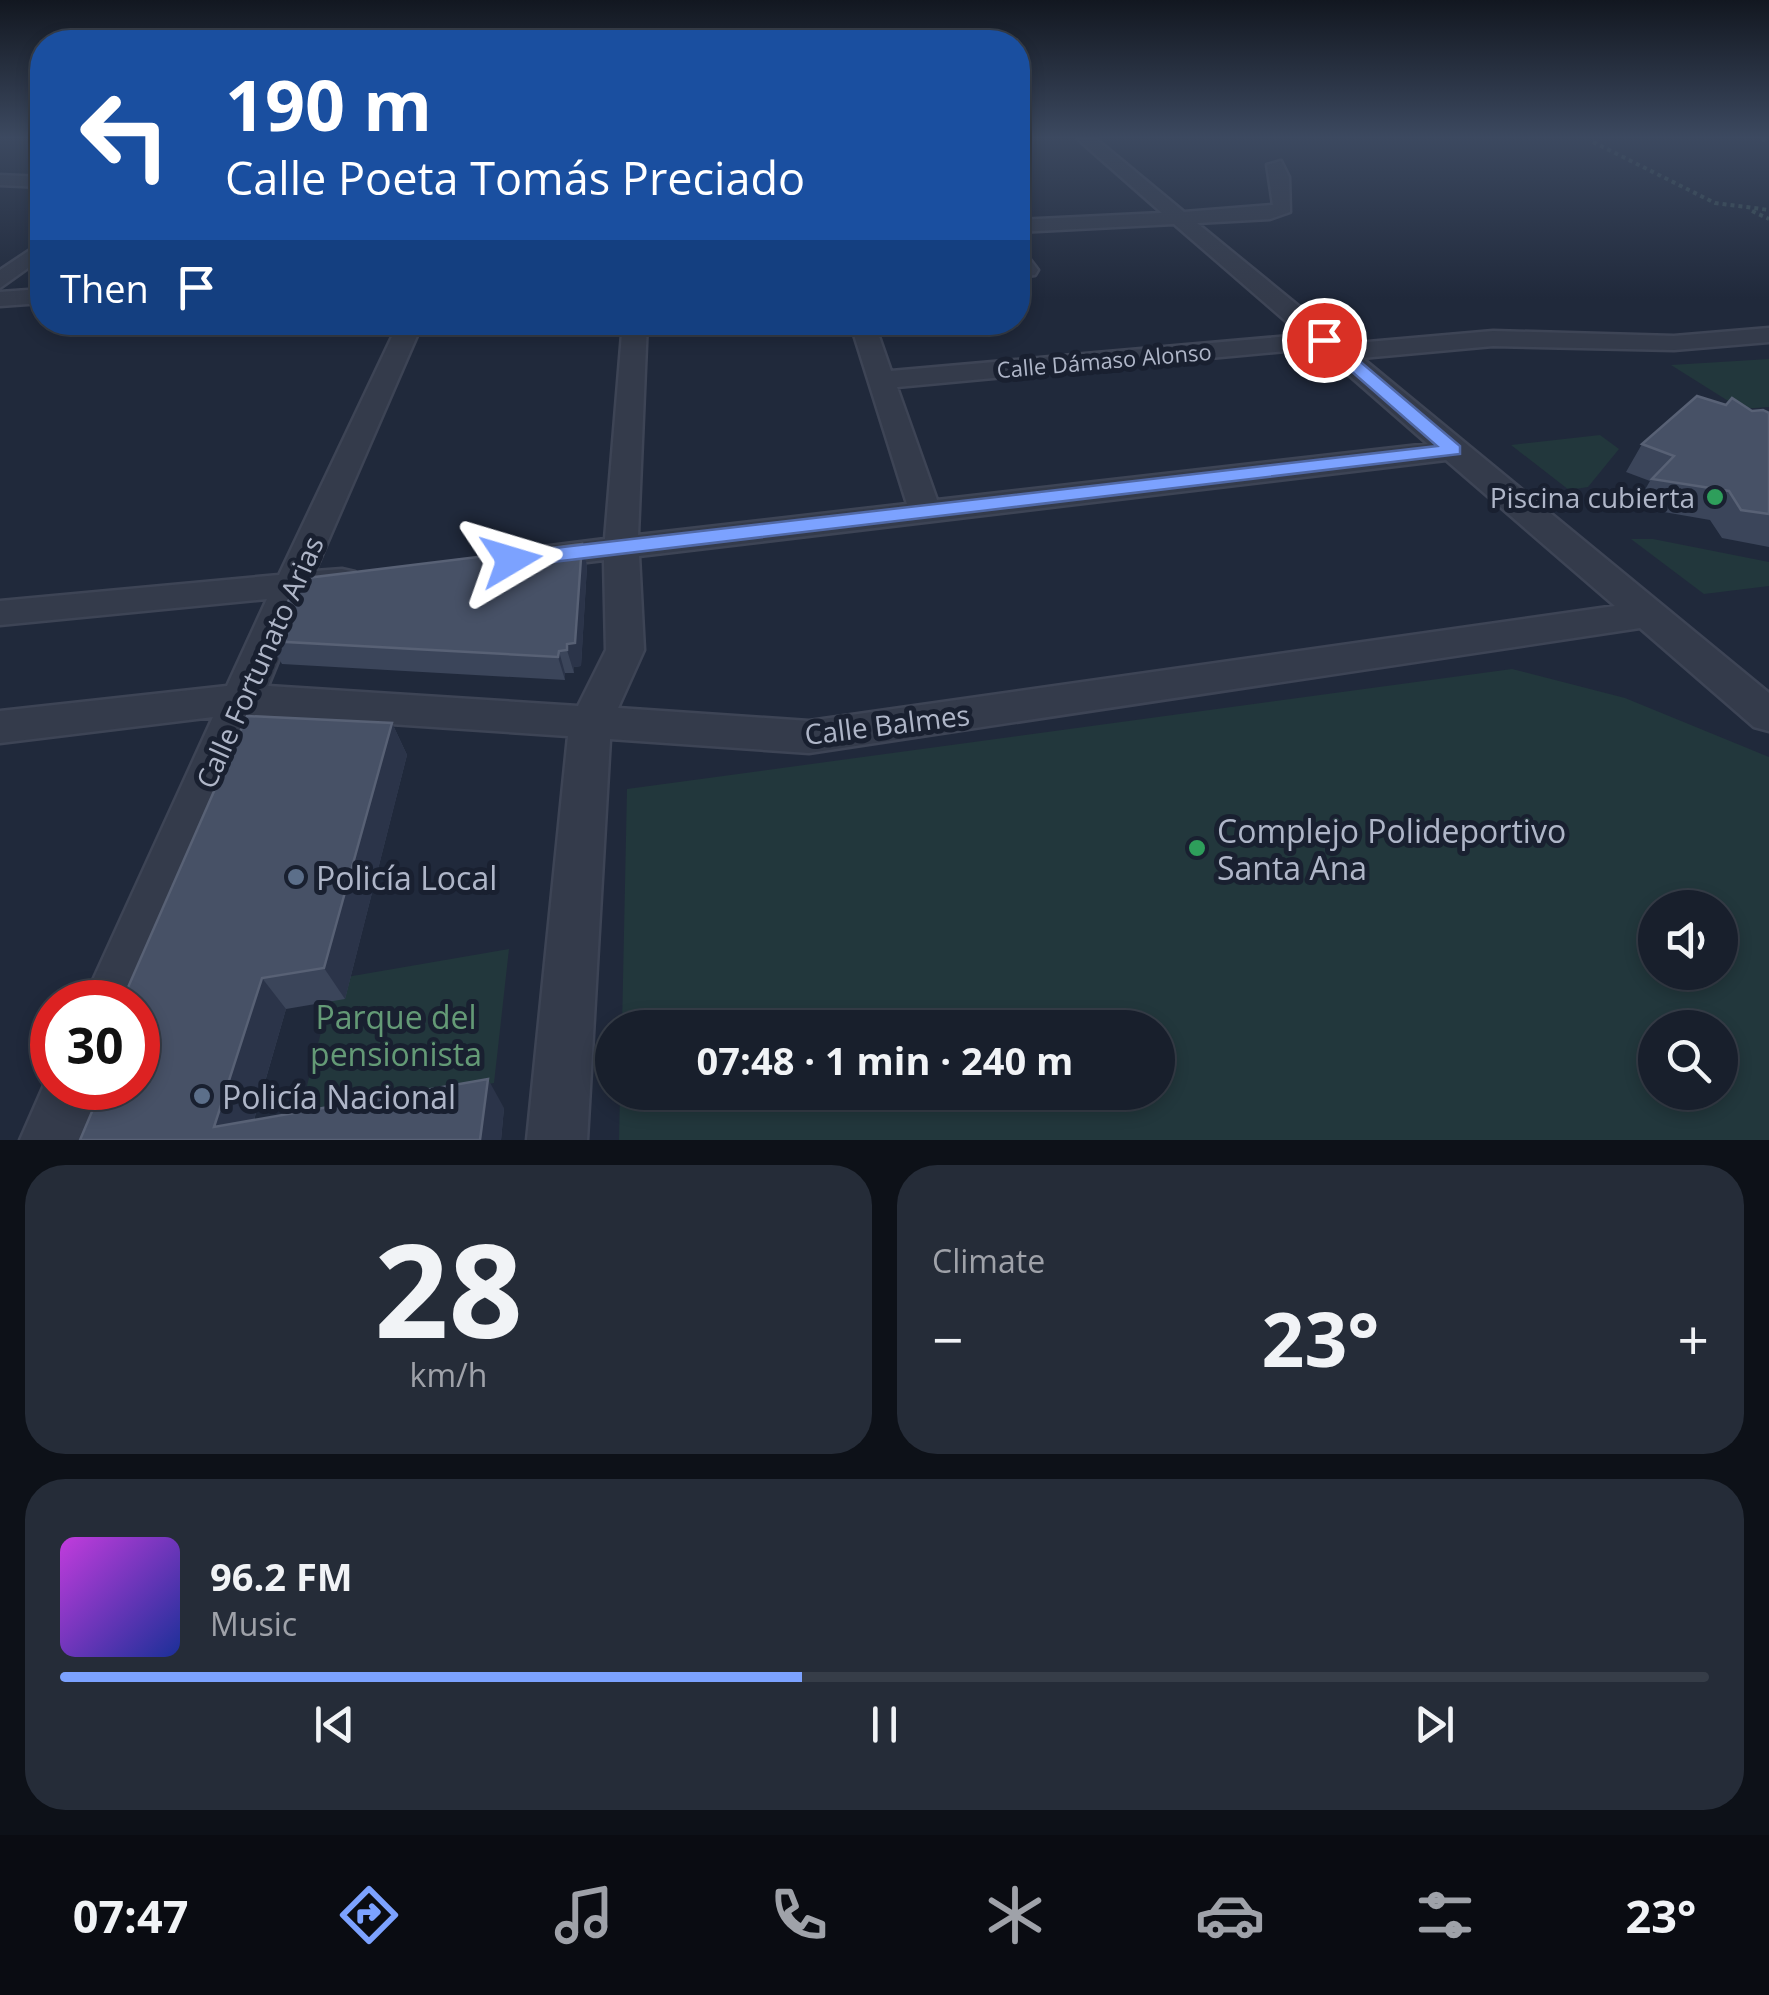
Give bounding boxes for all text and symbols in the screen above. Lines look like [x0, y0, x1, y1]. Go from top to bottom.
text: 190 m [225, 56, 432, 152]
icon: left [60, 70, 190, 200]
text: Calle Poeta Tomás Preciado [225, 147, 805, 208]
icon: arrive [169, 260, 224, 315]
text: Then [60, 262, 149, 314]
pin [1282, 298, 1367, 383]
icon: arrive [1297, 313, 1352, 368]
street label: Calle Dámaso Alonso [995, 336, 1213, 384]
place label: Piscina cubierta [1490, 478, 1695, 516]
marker: Piscina cubierta [1704, 486, 1726, 508]
position arrow [459, 508, 563, 612]
street label: Calle Fortunato Arias [186, 530, 332, 794]
street label: Calle Balmes [802, 695, 972, 753]
place label: Complejo Polideportivo Santa Ana [1217, 809, 1566, 889]
marker: Complejo Polideportivo Santa Ana [1186, 837, 1208, 859]
place label: Policía Local [316, 856, 497, 899]
marker: Policía Local [285, 866, 307, 888]
map controls [1638, 890, 1738, 1110]
button: sound [1638, 890, 1738, 990]
speed limit sign: 30 [30, 980, 160, 1110]
park label: Parque del pensionista [310, 995, 482, 1075]
button: search [1638, 1010, 1738, 1110]
text: 07:48 · 1 min · 240 m [697, 1034, 1073, 1086]
place label: Policía Nacional [222, 1075, 456, 1118]
marker: Policía Nacional [191, 1085, 213, 1107]
text: 28 [374, 1199, 523, 1376]
text: Climate [932, 1239, 1045, 1282]
text: 23° [1262, 1287, 1379, 1389]
text: − [932, 1301, 963, 1376]
text: + [1678, 1301, 1709, 1376]
text: km/h [410, 1353, 487, 1396]
text: 96.2 FM [210, 1550, 353, 1602]
text: Music [210, 1602, 297, 1645]
icon: previous [307, 1697, 362, 1752]
icon: pause [857, 1697, 912, 1752]
icon: next [1407, 1697, 1462, 1752]
icon: directions [334, 1880, 404, 1950]
icon: music [549, 1880, 619, 1950]
icon: phone [764, 1880, 834, 1950]
icon: climate [980, 1880, 1050, 1950]
icon: car [1195, 1880, 1265, 1950]
icon: filters [1410, 1880, 1480, 1950]
text: 07:47 [73, 1885, 188, 1946]
text: 23° [1626, 1885, 1696, 1946]

